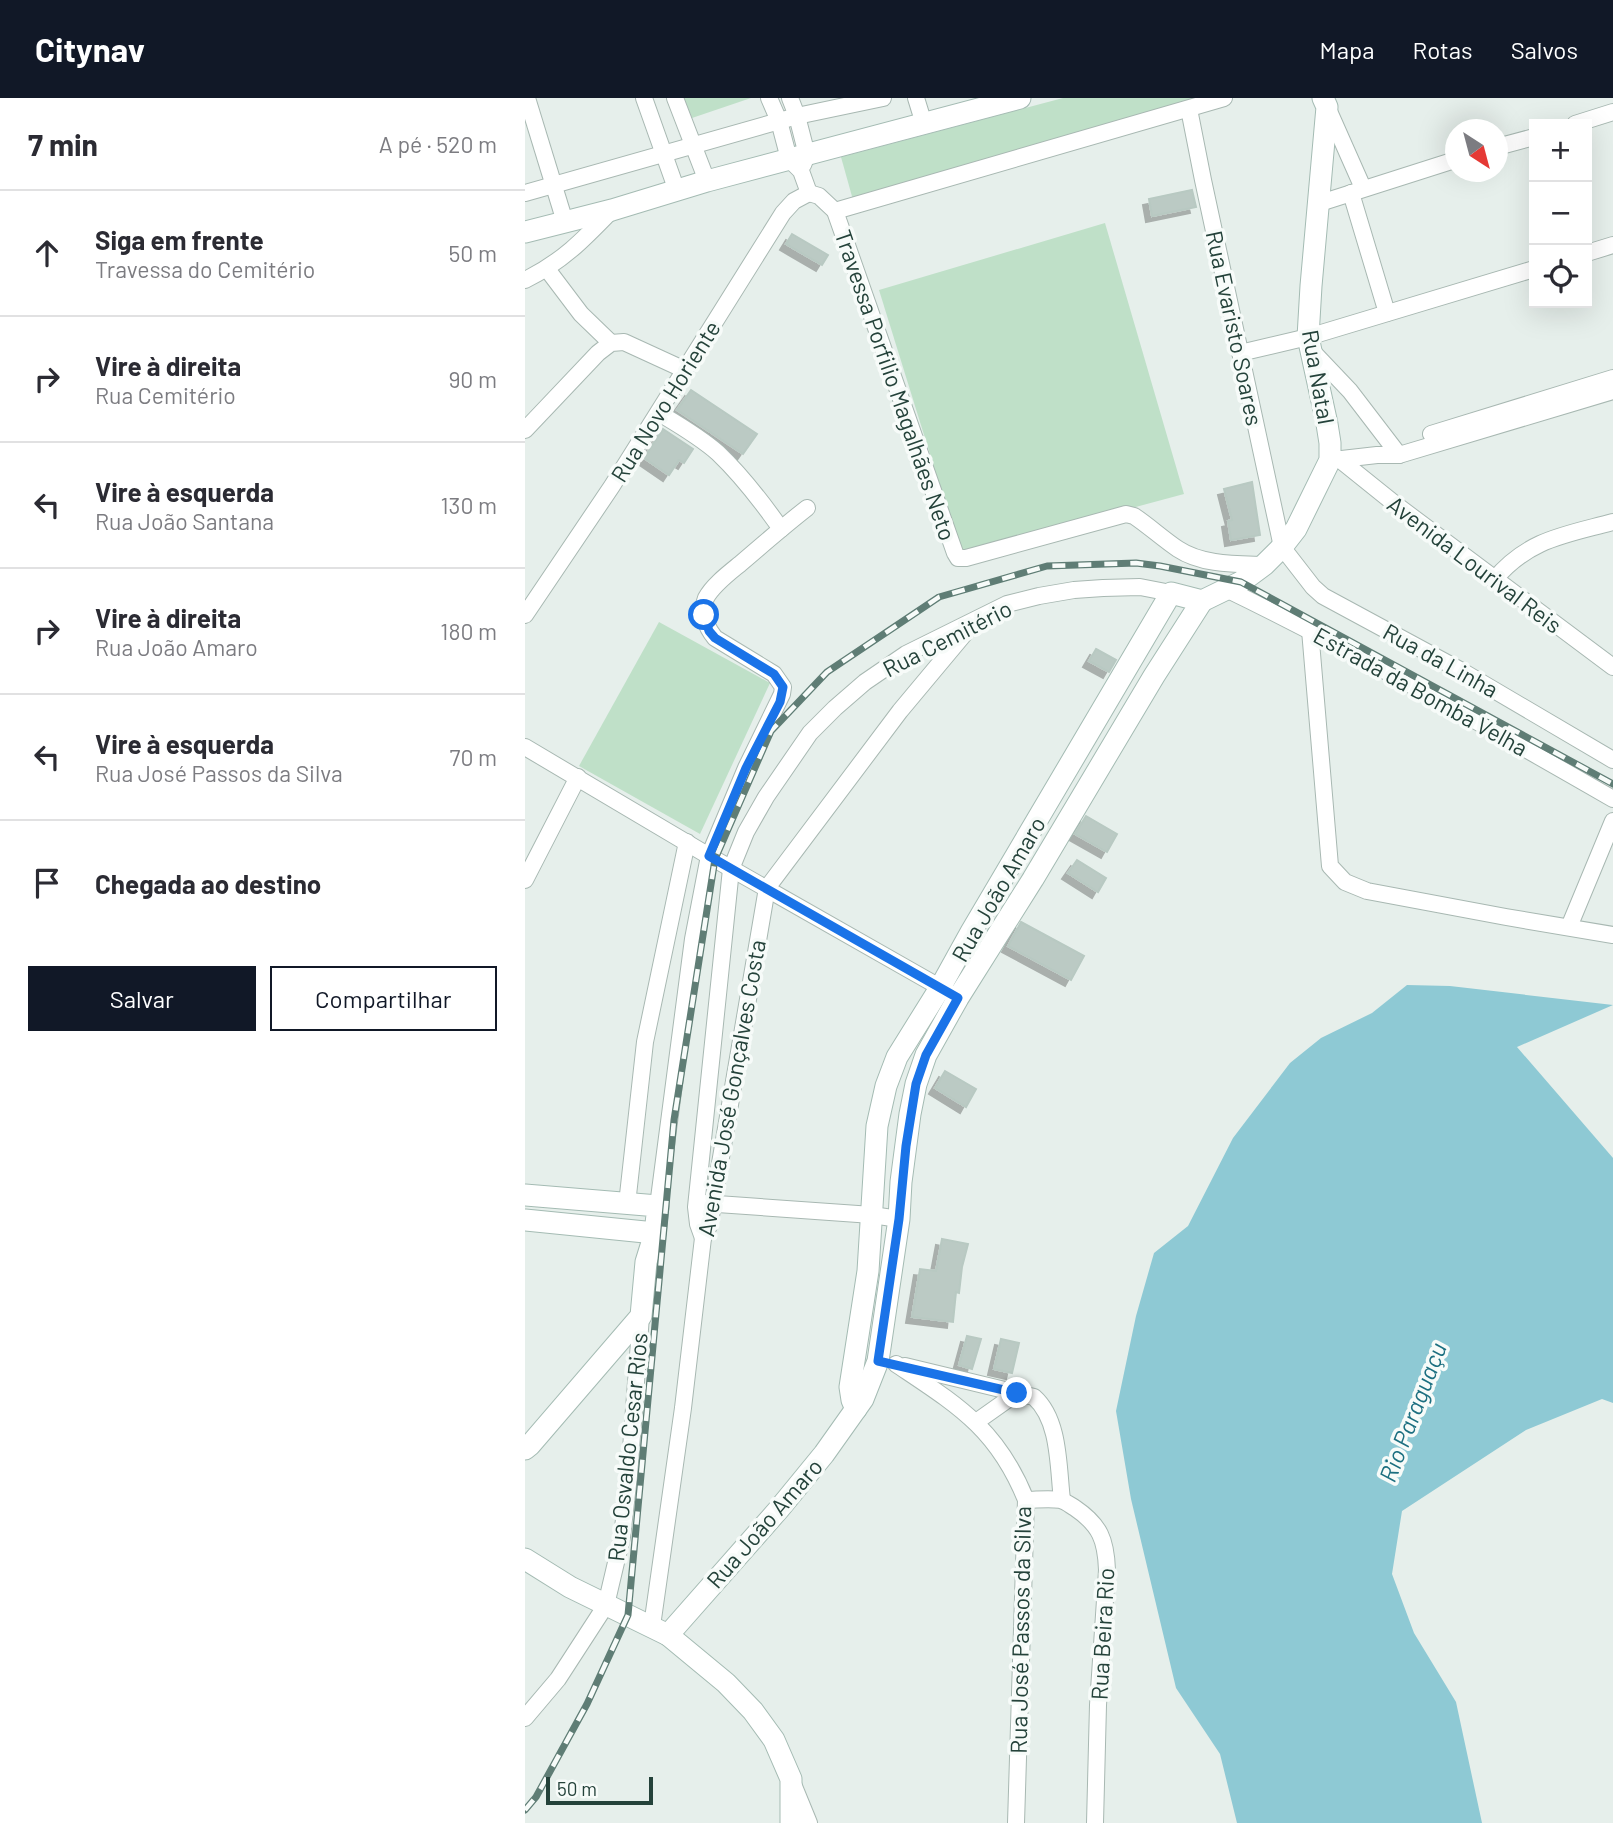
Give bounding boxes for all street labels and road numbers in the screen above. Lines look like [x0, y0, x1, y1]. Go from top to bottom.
street label: Travessa Porfilio Magalhães Neto [830, 226, 962, 544]
street label: Rua Evaristo Soares [1201, 228, 1269, 428]
street label: Rua Novo Horiente [604, 315, 726, 487]
street label: Rua Natal [1297, 328, 1341, 426]
street label: Avenida Lourival Reis [1382, 489, 1568, 639]
street label: Rua Cemitério [878, 594, 1016, 682]
street label: Rua da Linha [1379, 617, 1503, 703]
street label: Estrada da Bomba Velha [1309, 621, 1533, 761]
street label: Rua João Amaro [945, 812, 1051, 966]
street label: Avenida José Gonçalves Costa [691, 937, 771, 1239]
street label: Rua Osvaldo Cesar Rios [601, 1331, 653, 1563]
street label: Rua João Amaro [700, 1452, 828, 1594]
street label: Rua José Passos da Silva [1004, 1506, 1036, 1754]
street label: Rua Beira Rio [1085, 1567, 1119, 1701]

